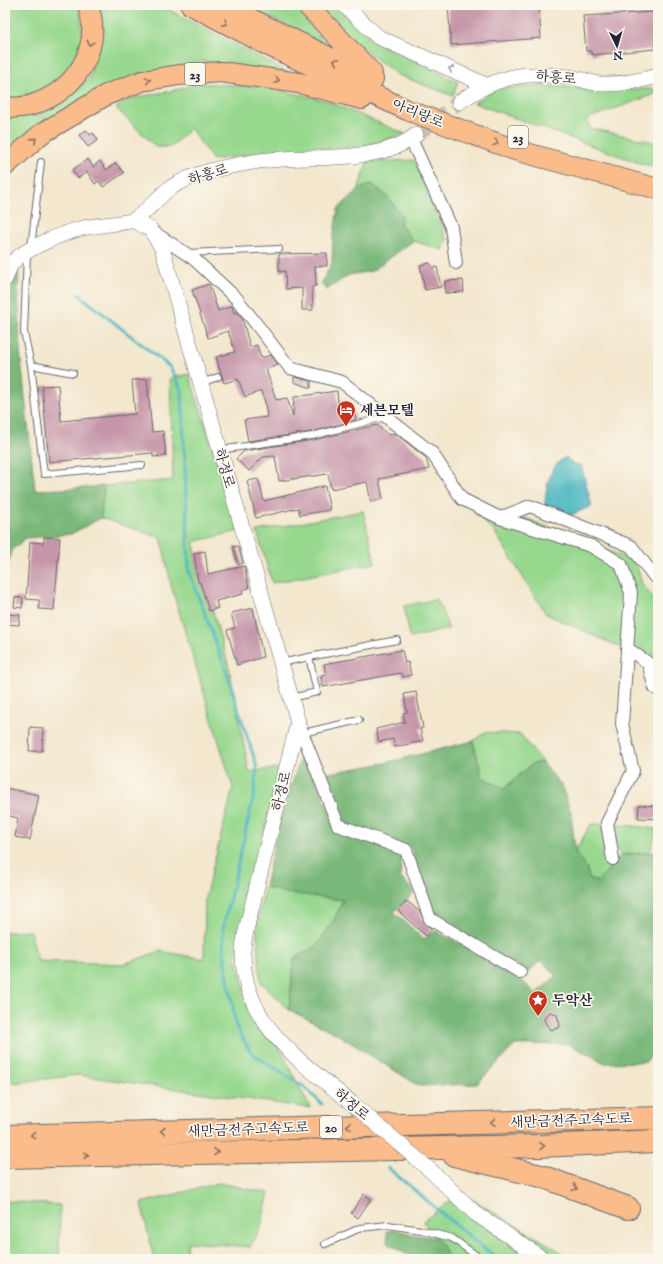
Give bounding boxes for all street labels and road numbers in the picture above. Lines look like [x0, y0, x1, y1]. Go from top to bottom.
road number: 23 [185, 63, 205, 85]
street label: 하흥로 [535, 67, 577, 89]
street label: 아리랑로 [389, 95, 447, 133]
road number: 23 [508, 126, 528, 148]
street label: 하흥로 [186, 160, 231, 189]
street label: 하정로 [210, 446, 238, 491]
street label: 하정로 [268, 769, 296, 813]
street label: 하정로 [330, 1085, 373, 1125]
street label: 새만금전주고속도로 [510, 1110, 633, 1132]
road number: 20 [320, 1116, 342, 1138]
street label: 새만금전주고속도로 [187, 1119, 310, 1141]

